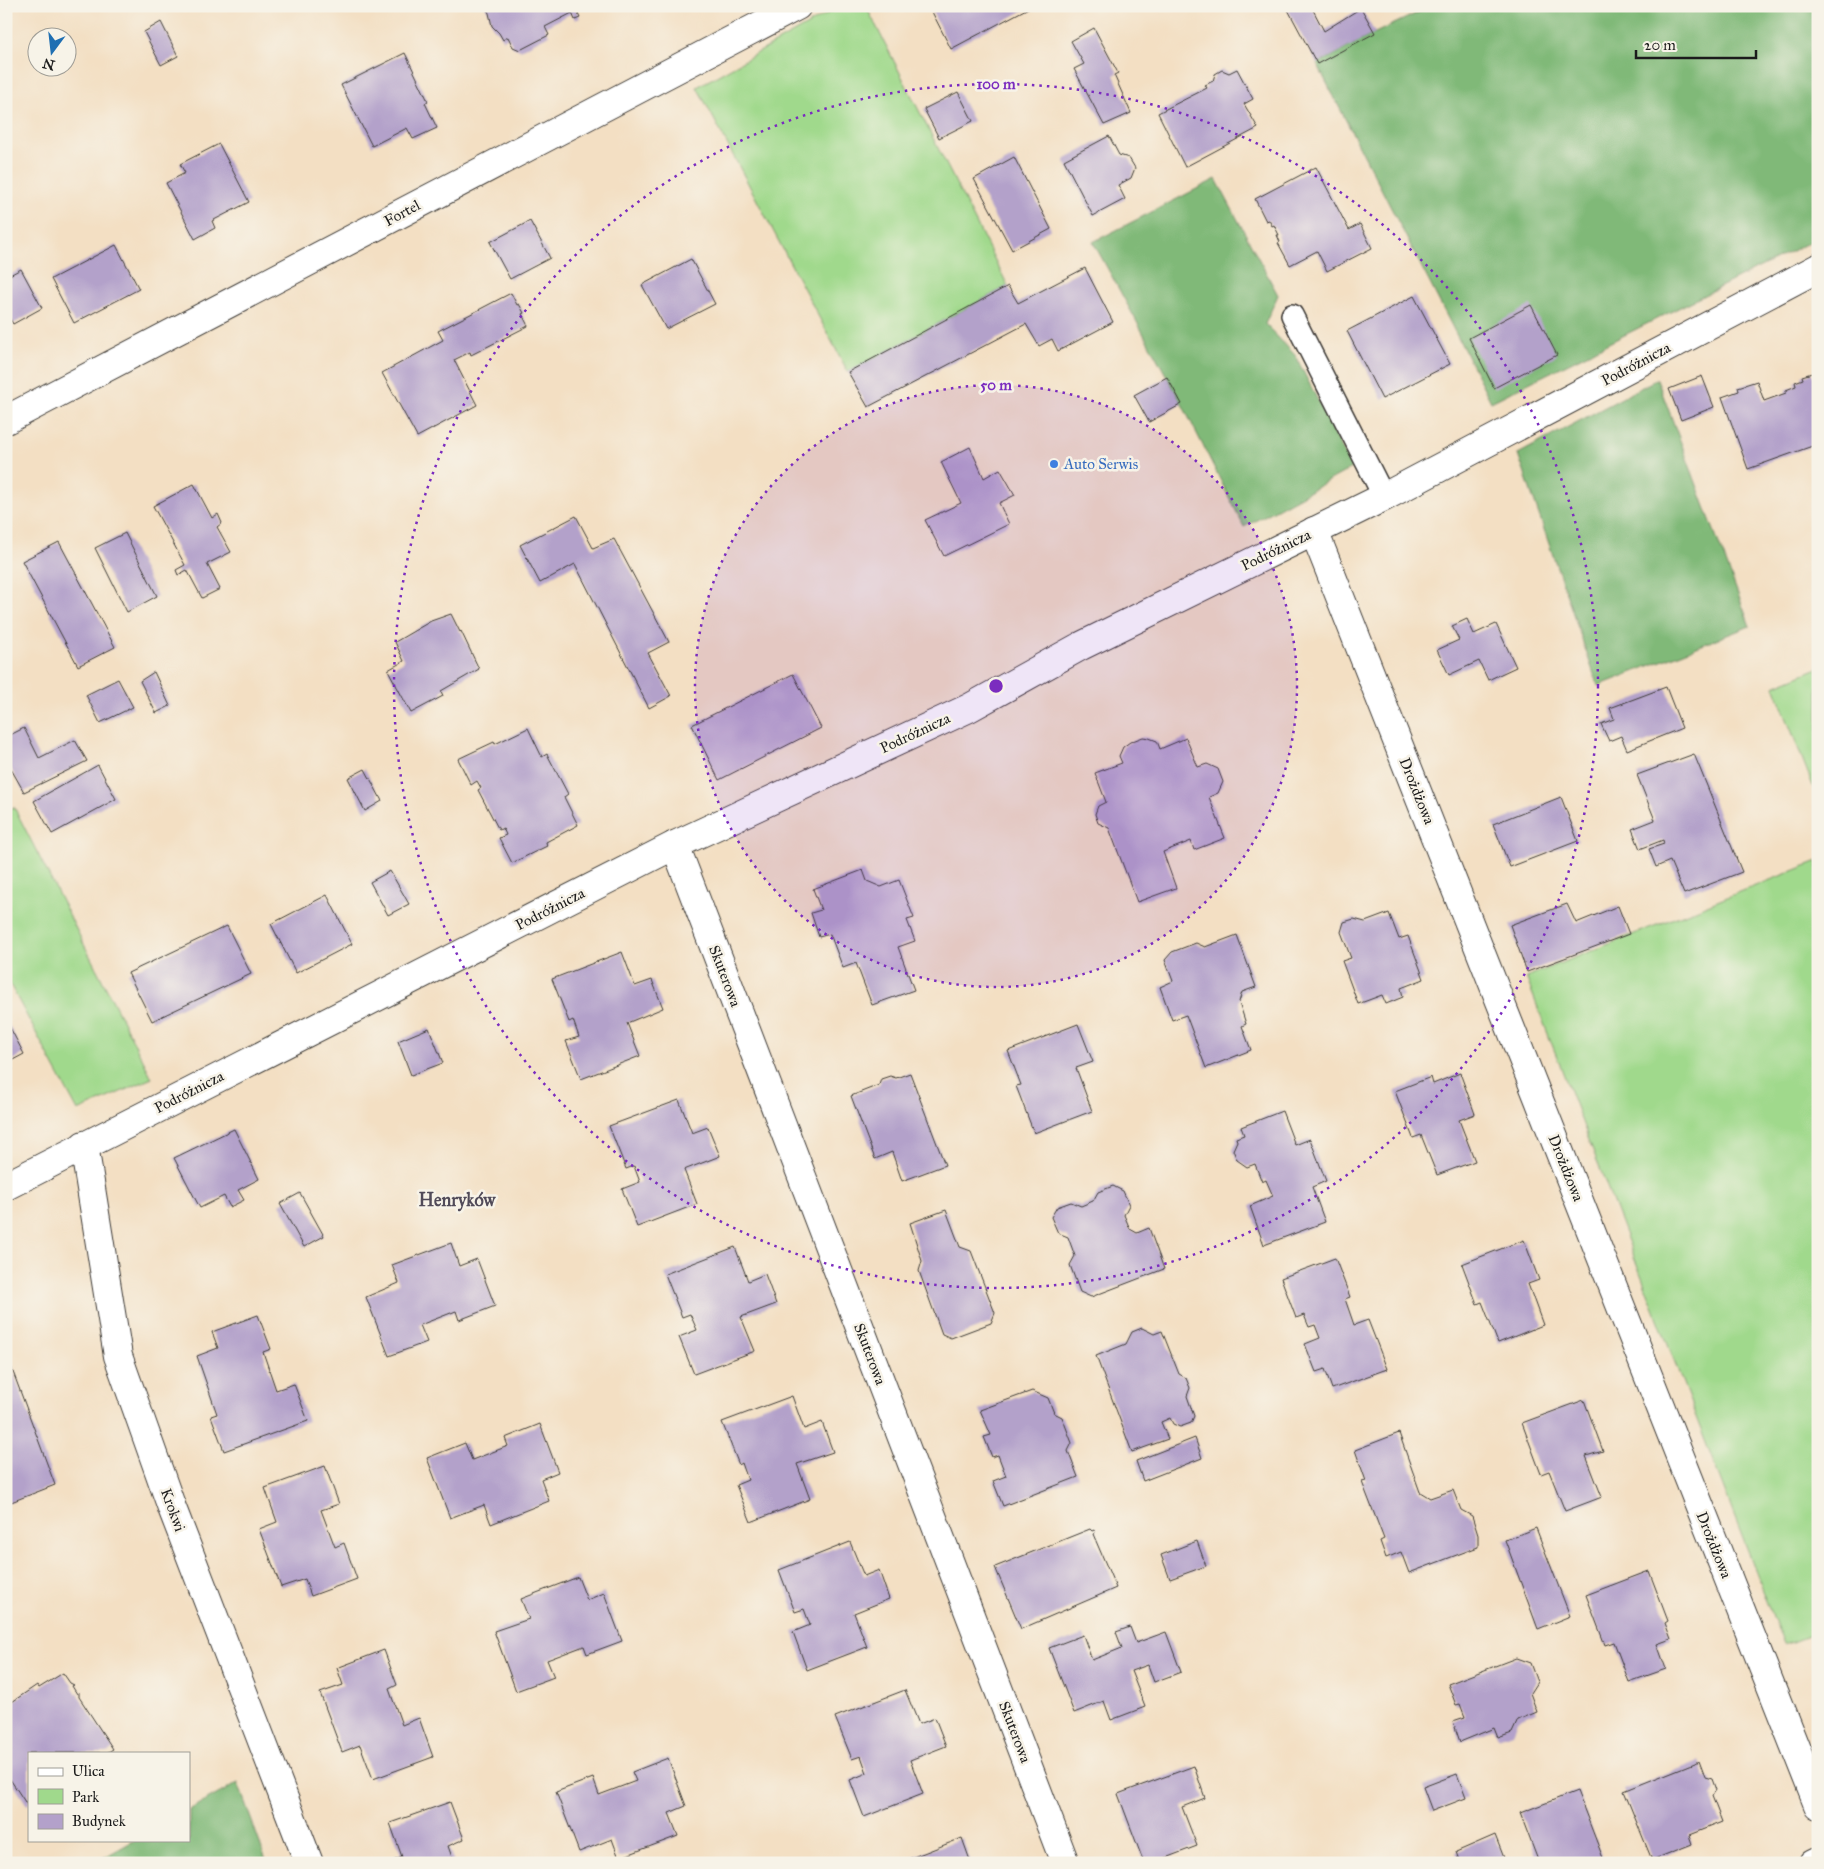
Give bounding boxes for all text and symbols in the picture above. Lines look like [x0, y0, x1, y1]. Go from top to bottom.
north arrow [28, 28, 78, 78]
scale bar [1636, 28, 1756, 60]
text: 20 m [1644, 36, 1676, 54]
text: N [41, 54, 57, 74]
text: 100 m [976, 75, 1016, 93]
street label: Fortel [381, 196, 424, 230]
street label: Podróżnicza [1598, 338, 1674, 390]
text: 50 m [980, 376, 1012, 394]
place label: Auto Serwis [1063, 455, 1138, 473]
marker: Auto Serwis [1048, 458, 1060, 470]
street label: Podróżnicza [1238, 525, 1314, 575]
centre of rings [987, 677, 1005, 695]
street label: Podróżnicza [877, 709, 954, 757]
street label: Drożdżowa [1396, 755, 1439, 828]
street label: Podróżnicza [512, 884, 588, 934]
street label: Skuterowa [705, 943, 745, 1010]
street label: Podróżnicza [151, 1067, 227, 1117]
street label: Drożdżowa [1545, 1132, 1588, 1205]
district label: Henryków [419, 1189, 497, 1212]
street label: Skuterowa [850, 1321, 890, 1388]
street label: Krokwi [157, 1486, 189, 1534]
street label: Drożdżowa [1693, 1509, 1736, 1582]
street label: Skuterowa [995, 1699, 1035, 1766]
legend [28, 1752, 190, 1842]
text: Ulica [72, 1762, 105, 1780]
text: Park [72, 1788, 99, 1806]
text: Budynek [72, 1812, 126, 1830]

